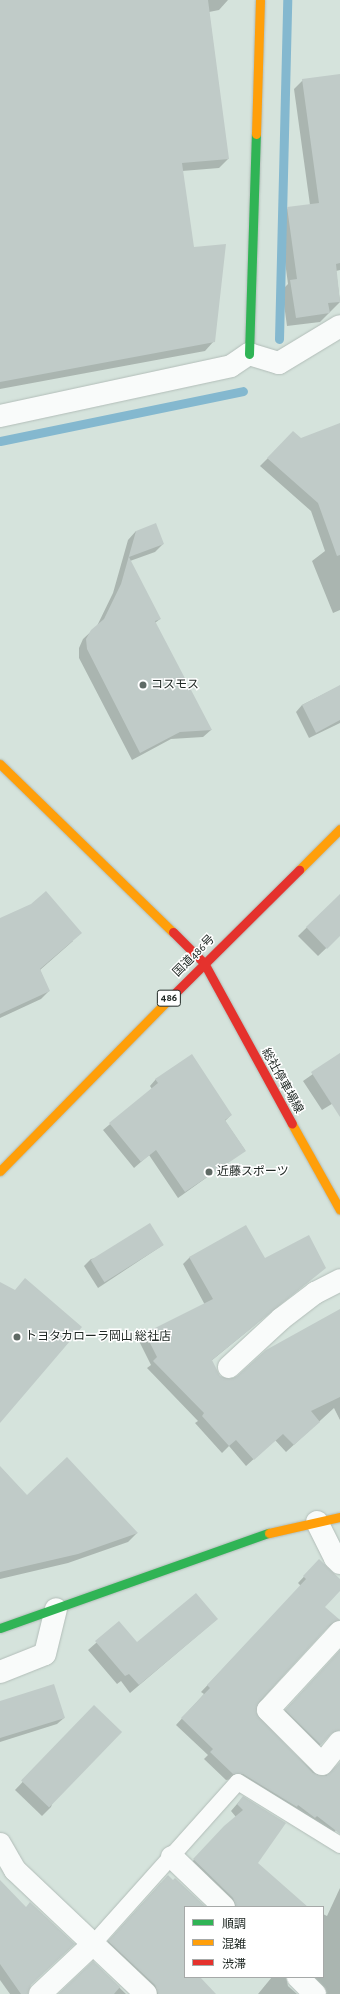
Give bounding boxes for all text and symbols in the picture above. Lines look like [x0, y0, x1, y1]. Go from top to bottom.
place label: コスモス [151, 678, 199, 692]
marker: コスモス [138, 680, 148, 690]
street label: 国道486号 [170, 932, 218, 980]
road number: 486 [156, 989, 182, 1007]
street label: 総社停車場線 [258, 1046, 306, 1116]
place label: 近藤スポーツ [217, 1165, 289, 1179]
marker: 近藤スポーツ [204, 1167, 214, 1177]
place label: トヨタカローラ岡山 総社店 [25, 1330, 171, 1344]
marker: トヨタカローラ岡山 総社店 [12, 1332, 22, 1342]
legend [184, 1906, 324, 1978]
text: 順調 [222, 1918, 246, 1930]
text: 混雑 [222, 1938, 246, 1950]
text: 渋滞 [222, 1958, 246, 1970]

